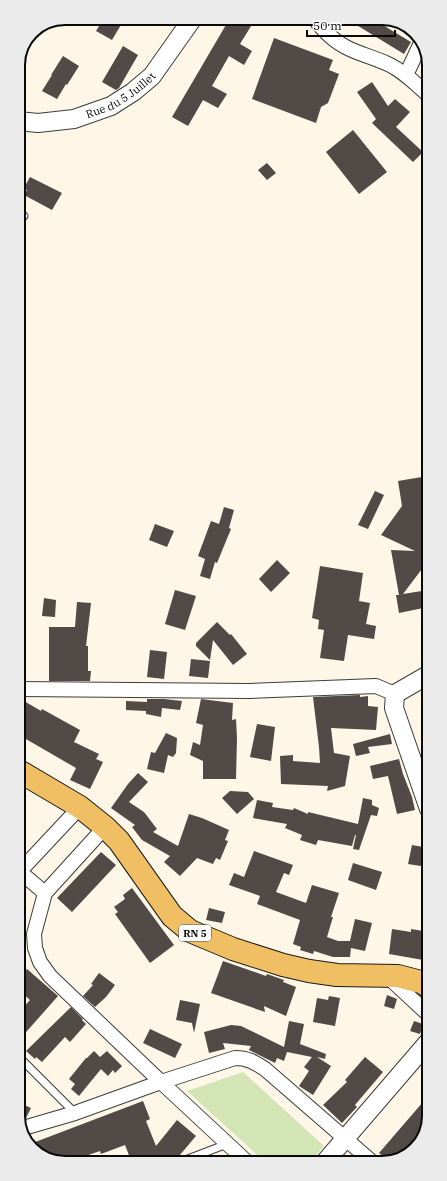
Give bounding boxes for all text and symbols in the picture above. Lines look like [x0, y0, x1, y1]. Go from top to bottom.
scale bar [307, 12, 395, 38]
text: 50 m [313, 18, 342, 33]
street label: Rue du 5 Juillet [84, 70, 159, 121]
road number: RN 5 [179, 925, 211, 941]

